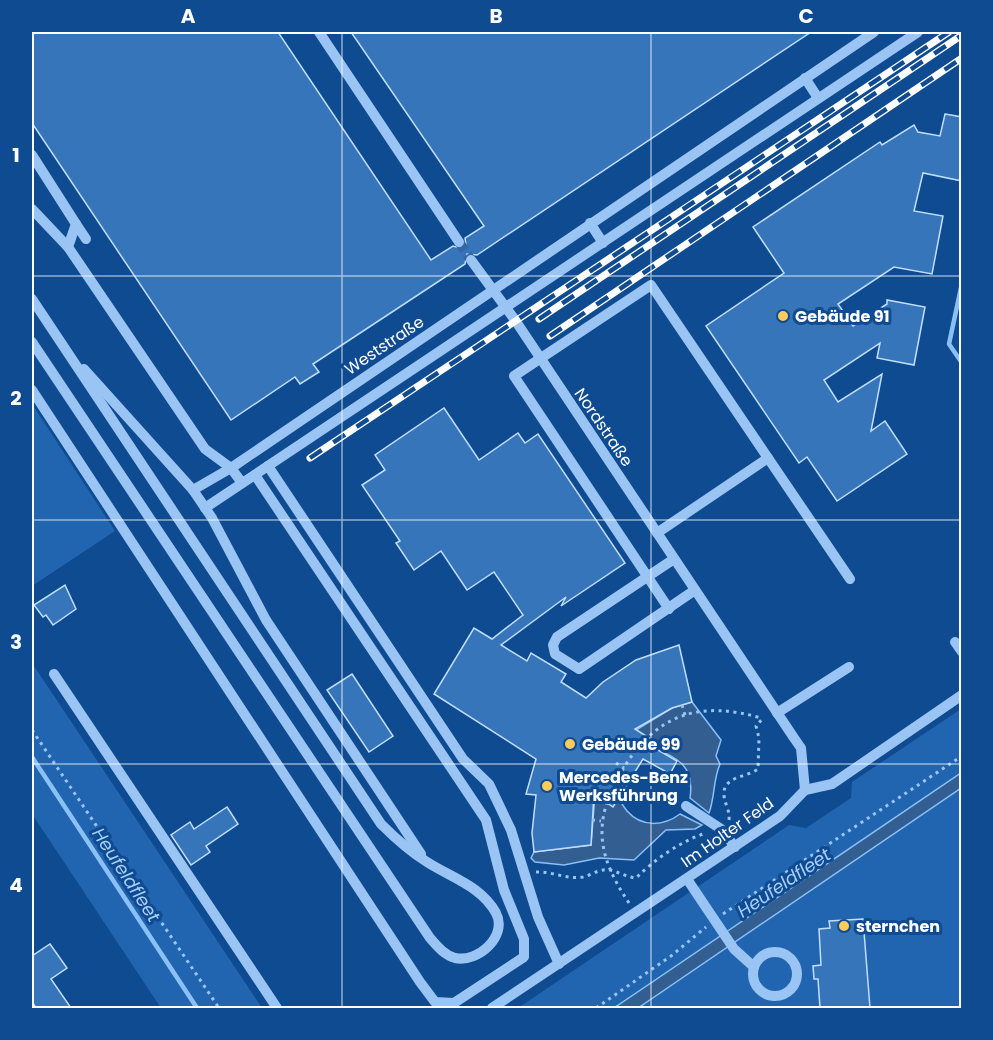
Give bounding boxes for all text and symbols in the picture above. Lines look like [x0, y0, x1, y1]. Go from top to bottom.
text: A [181, 2, 196, 30]
text: B [489, 2, 503, 30]
text: C [798, 2, 814, 30]
text: 1 [12, 141, 20, 169]
place label: Gebäude 91 [795, 305, 890, 328]
marker: Gebäude 91 [776, 309, 790, 323]
street label: Weststraße [340, 310, 429, 381]
text: 2 [10, 384, 22, 412]
street label: Nordstraße [569, 384, 638, 471]
text: 3 [10, 628, 22, 656]
place label: Gebäude 99 [582, 733, 681, 756]
marker: Gebäude 99 [563, 737, 577, 751]
place label: Mercedes-Benz Werksführung [559, 766, 688, 807]
marker: Mercedes-Benz Werksführung [540, 779, 554, 793]
street label: Im Holter Feld [676, 792, 778, 873]
water label: Heufeldfleet [87, 823, 167, 927]
water label: Heufeldfleet [732, 842, 836, 923]
text: 4 [9, 871, 23, 899]
place label: sternchen [856, 915, 940, 938]
marker: sternchen [837, 919, 851, 933]

